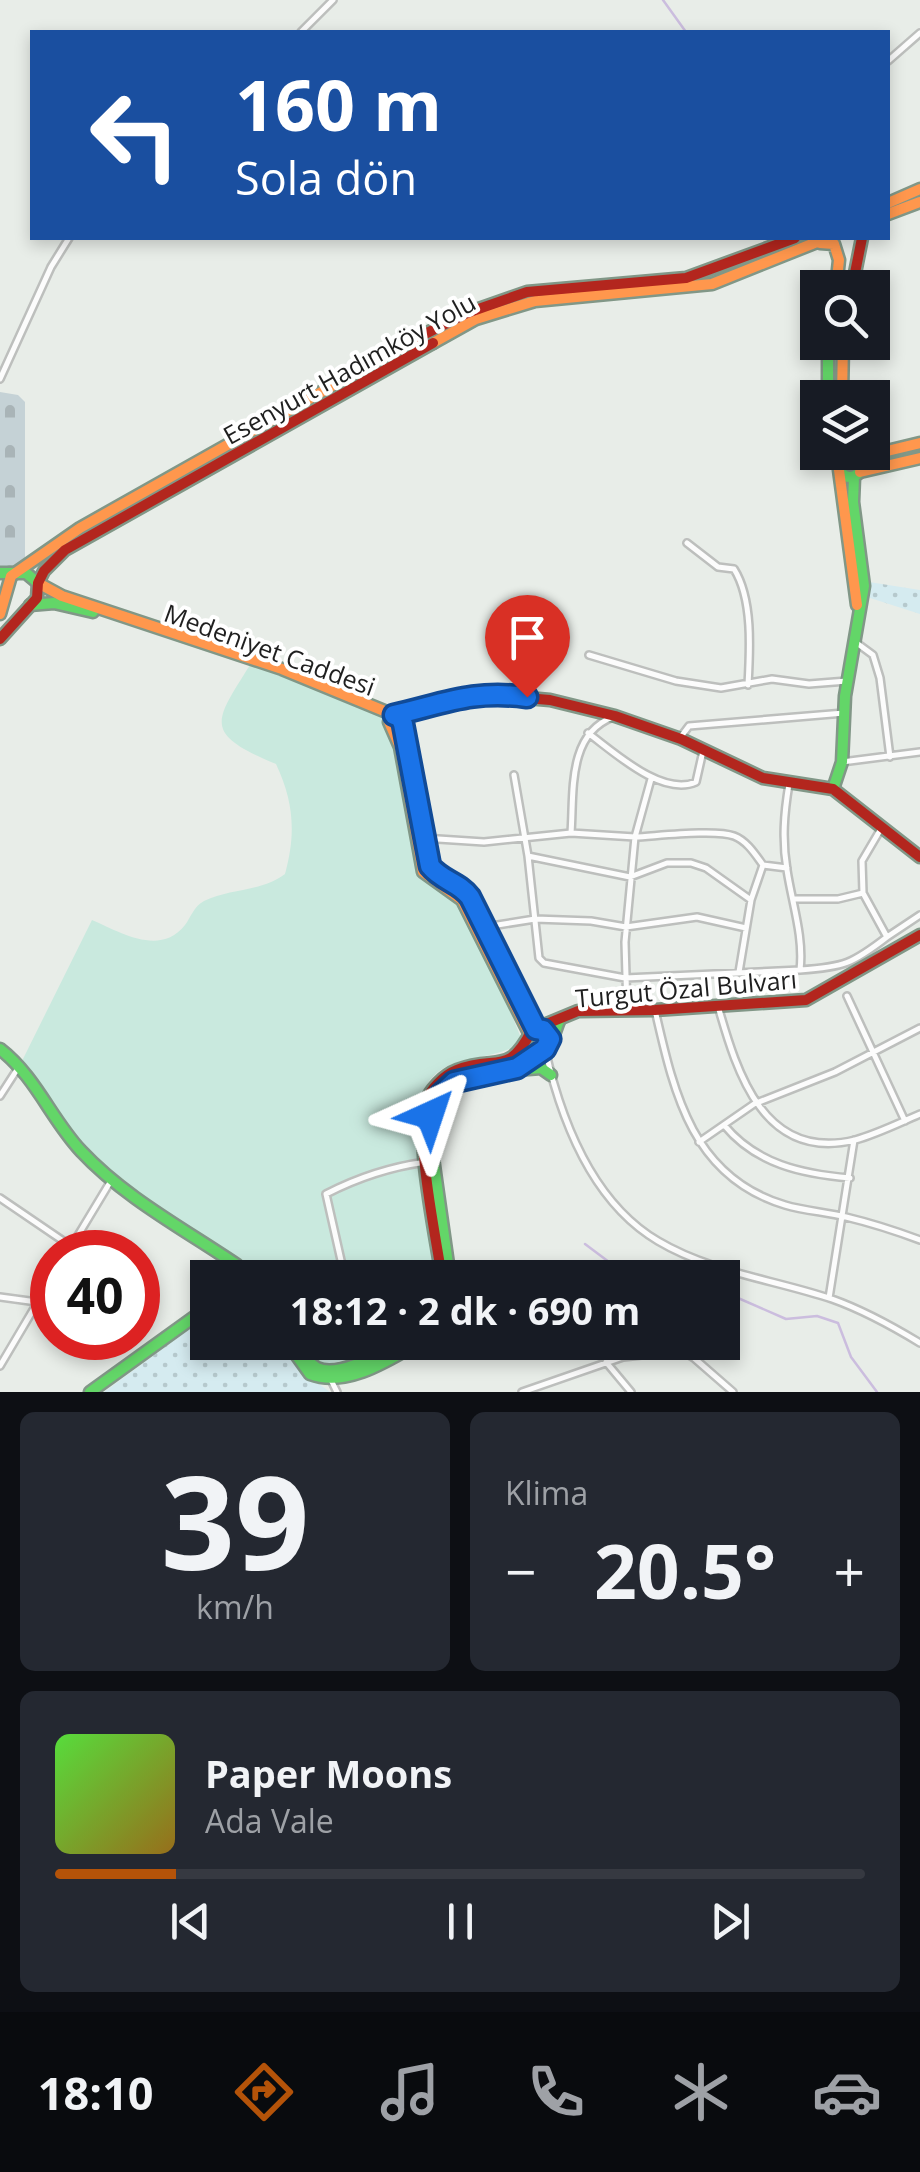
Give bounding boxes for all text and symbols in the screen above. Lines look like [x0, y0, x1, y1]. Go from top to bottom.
text: 160 m [235, 56, 442, 152]
icon: left [70, 70, 200, 200]
text: Sola dön [235, 147, 417, 208]
map controls [800, 270, 890, 470]
button: search [800, 270, 890, 360]
street label: Esenyurt Hadımköy Yolu [217, 284, 481, 452]
button: layers [800, 380, 890, 470]
street label: Medeniyet Caddesi [160, 595, 380, 703]
pin [485, 595, 570, 698]
icon: arrive [500, 610, 555, 665]
street label: Turgut Özal Bulvarı [574, 961, 798, 1015]
position arrow [378, 1063, 482, 1167]
speed limit sign: 40 [30, 1230, 160, 1360]
text: 18:12 · 2 dk · 690 m [290, 1284, 640, 1336]
text: 39 [161, 1431, 309, 1608]
text: Klima [505, 1471, 588, 1514]
text: 20.5° [594, 1519, 776, 1621]
text: − [505, 1533, 536, 1608]
text: + [834, 1533, 865, 1608]
text: km/h [196, 1585, 274, 1628]
text: Paper Moons [205, 1747, 452, 1799]
text: Ada Vale [205, 1799, 334, 1842]
icon: previous [163, 1894, 218, 1949]
icon: pause [433, 1894, 488, 1949]
icon: next [703, 1894, 758, 1949]
icon: directions [229, 2057, 299, 2127]
icon: music [375, 2057, 445, 2127]
icon: phone [521, 2057, 591, 2127]
icon: climate [666, 2057, 736, 2127]
icon: car [812, 2057, 882, 2127]
text: 18:10 [38, 2062, 154, 2123]

